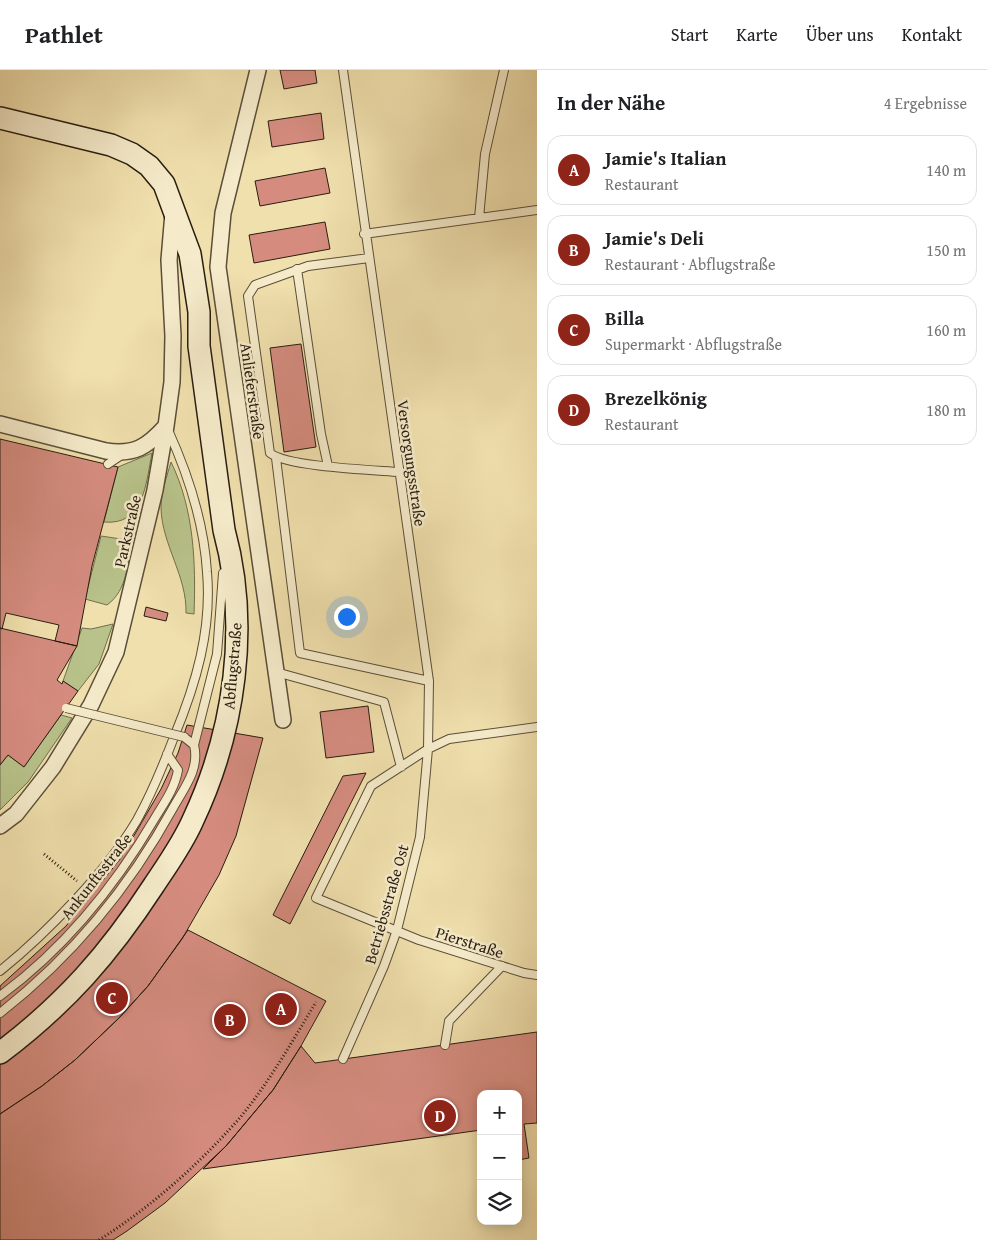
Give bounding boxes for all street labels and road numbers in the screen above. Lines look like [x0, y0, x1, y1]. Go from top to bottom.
street label: Anlieferstraße [234, 341, 272, 441]
street label: Versorgungsstraße [391, 398, 433, 528]
street label: Parkstraße [107, 492, 147, 570]
street label: Abflugstraße [216, 622, 248, 710]
street label: Ankunftsstraße [54, 827, 138, 925]
street label: Betriebsstraße Ost [357, 841, 415, 967]
street label: Pierstraße [433, 920, 507, 964]

